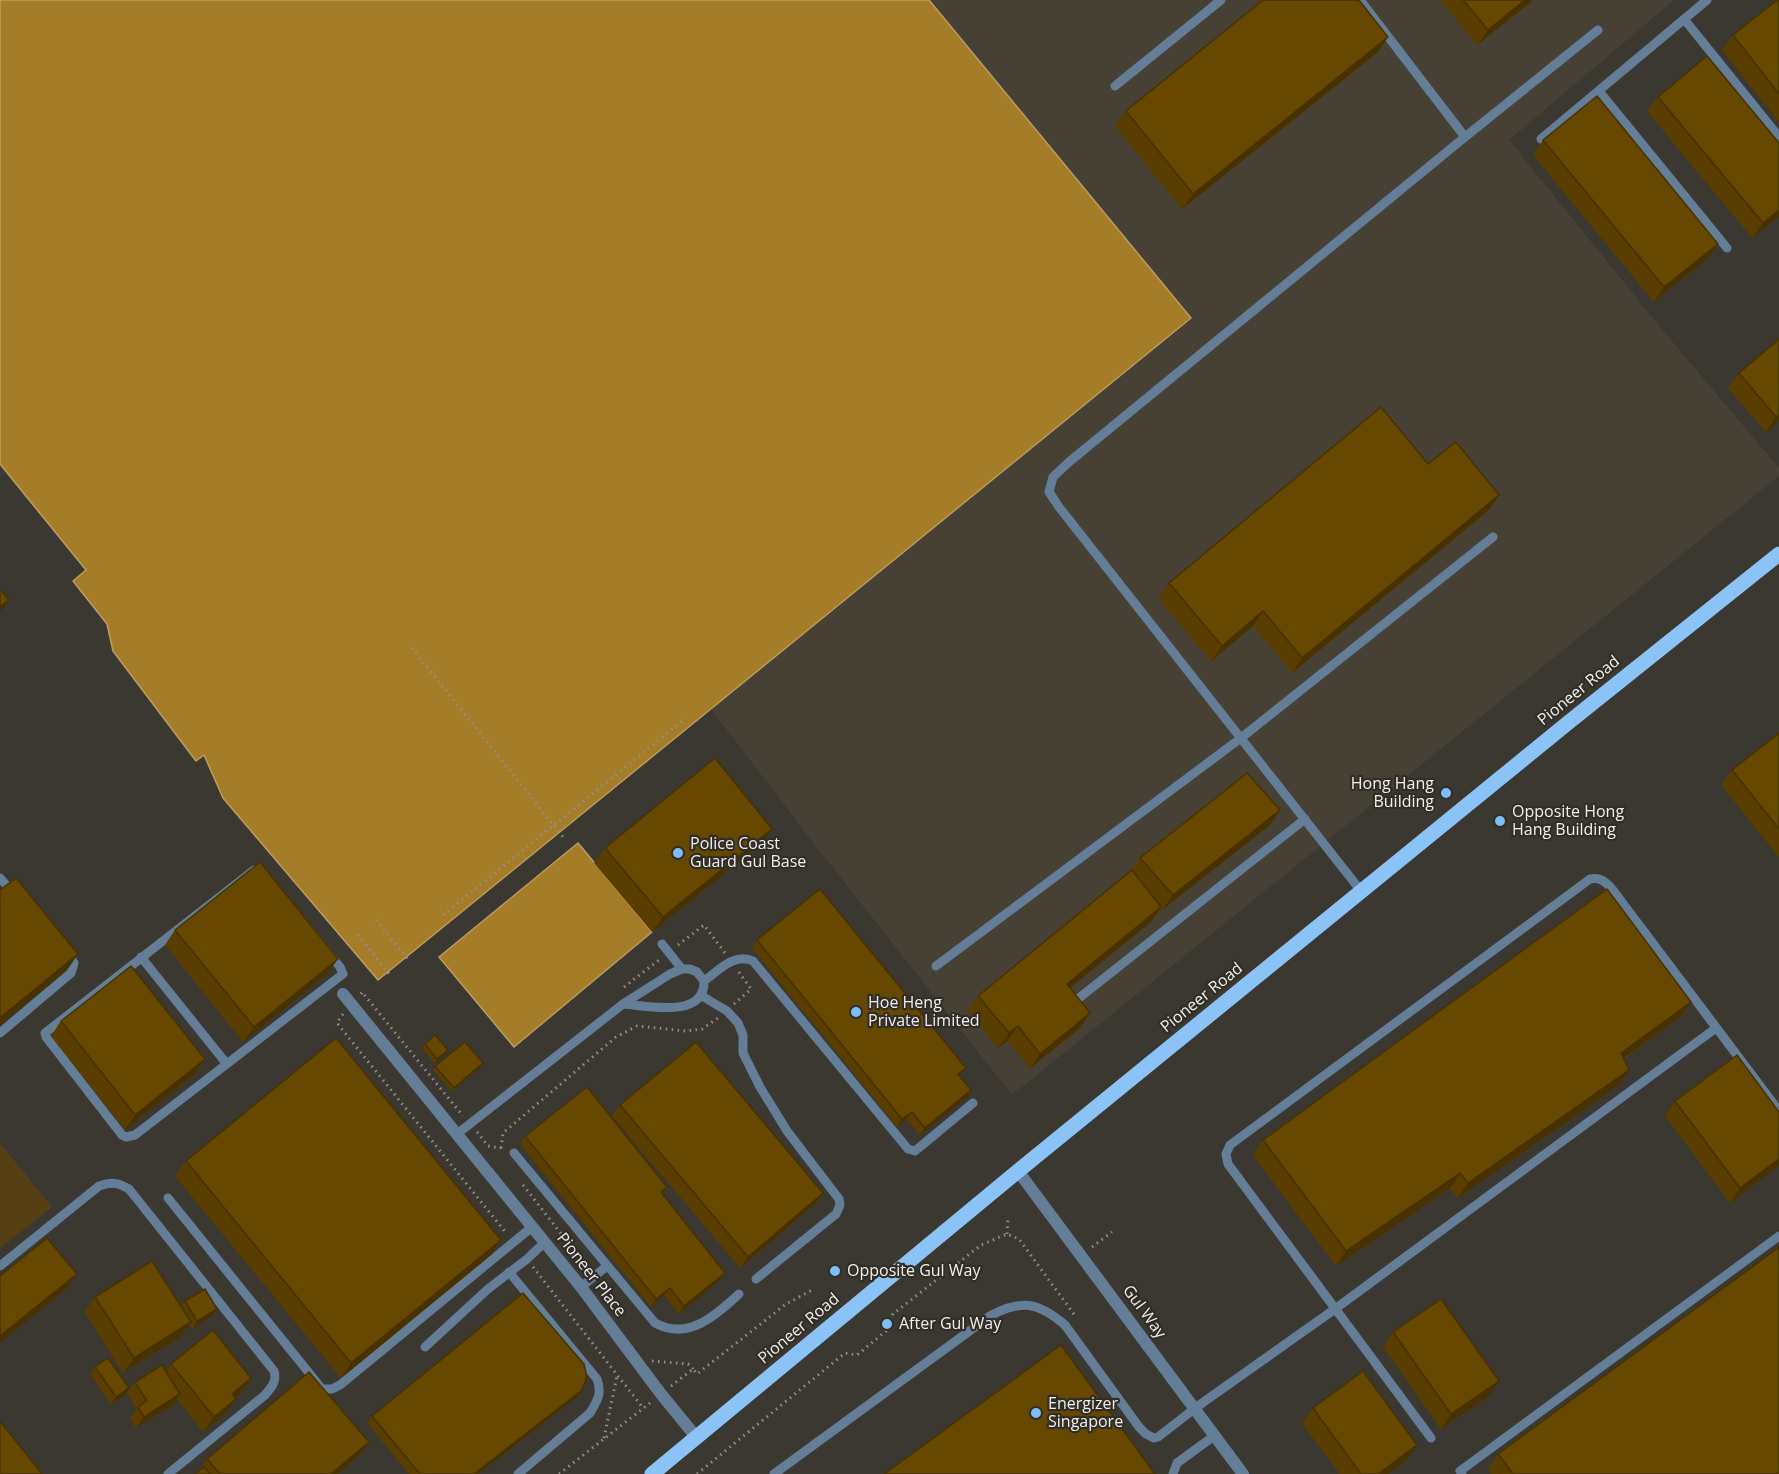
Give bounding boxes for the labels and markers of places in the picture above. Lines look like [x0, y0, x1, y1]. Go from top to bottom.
place label: Hong Hang Building [1351, 774, 1434, 812]
marker: Hong Hang Building [1439, 786, 1453, 800]
place label: Opposite Hong Hang Building [1512, 802, 1624, 840]
marker: Opposite Hong Hang Building [1493, 814, 1507, 828]
place label: Police Coast Guard Gul Base [690, 834, 806, 872]
marker: Police Coast Guard Gul Base [671, 846, 685, 860]
place label: Hoe Heng Private Limited [868, 993, 980, 1031]
marker: Hoe Heng Private Limited [849, 1005, 863, 1019]
place label: Opposite Gul Way [847, 1261, 980, 1281]
marker: Opposite Gul Way [828, 1264, 842, 1278]
place label: After Gul Way [899, 1314, 1001, 1334]
marker: After Gul Way [880, 1317, 894, 1331]
place label: Energizer Singapore [1048, 1394, 1123, 1432]
marker: Energizer Singapore [1029, 1406, 1043, 1420]

